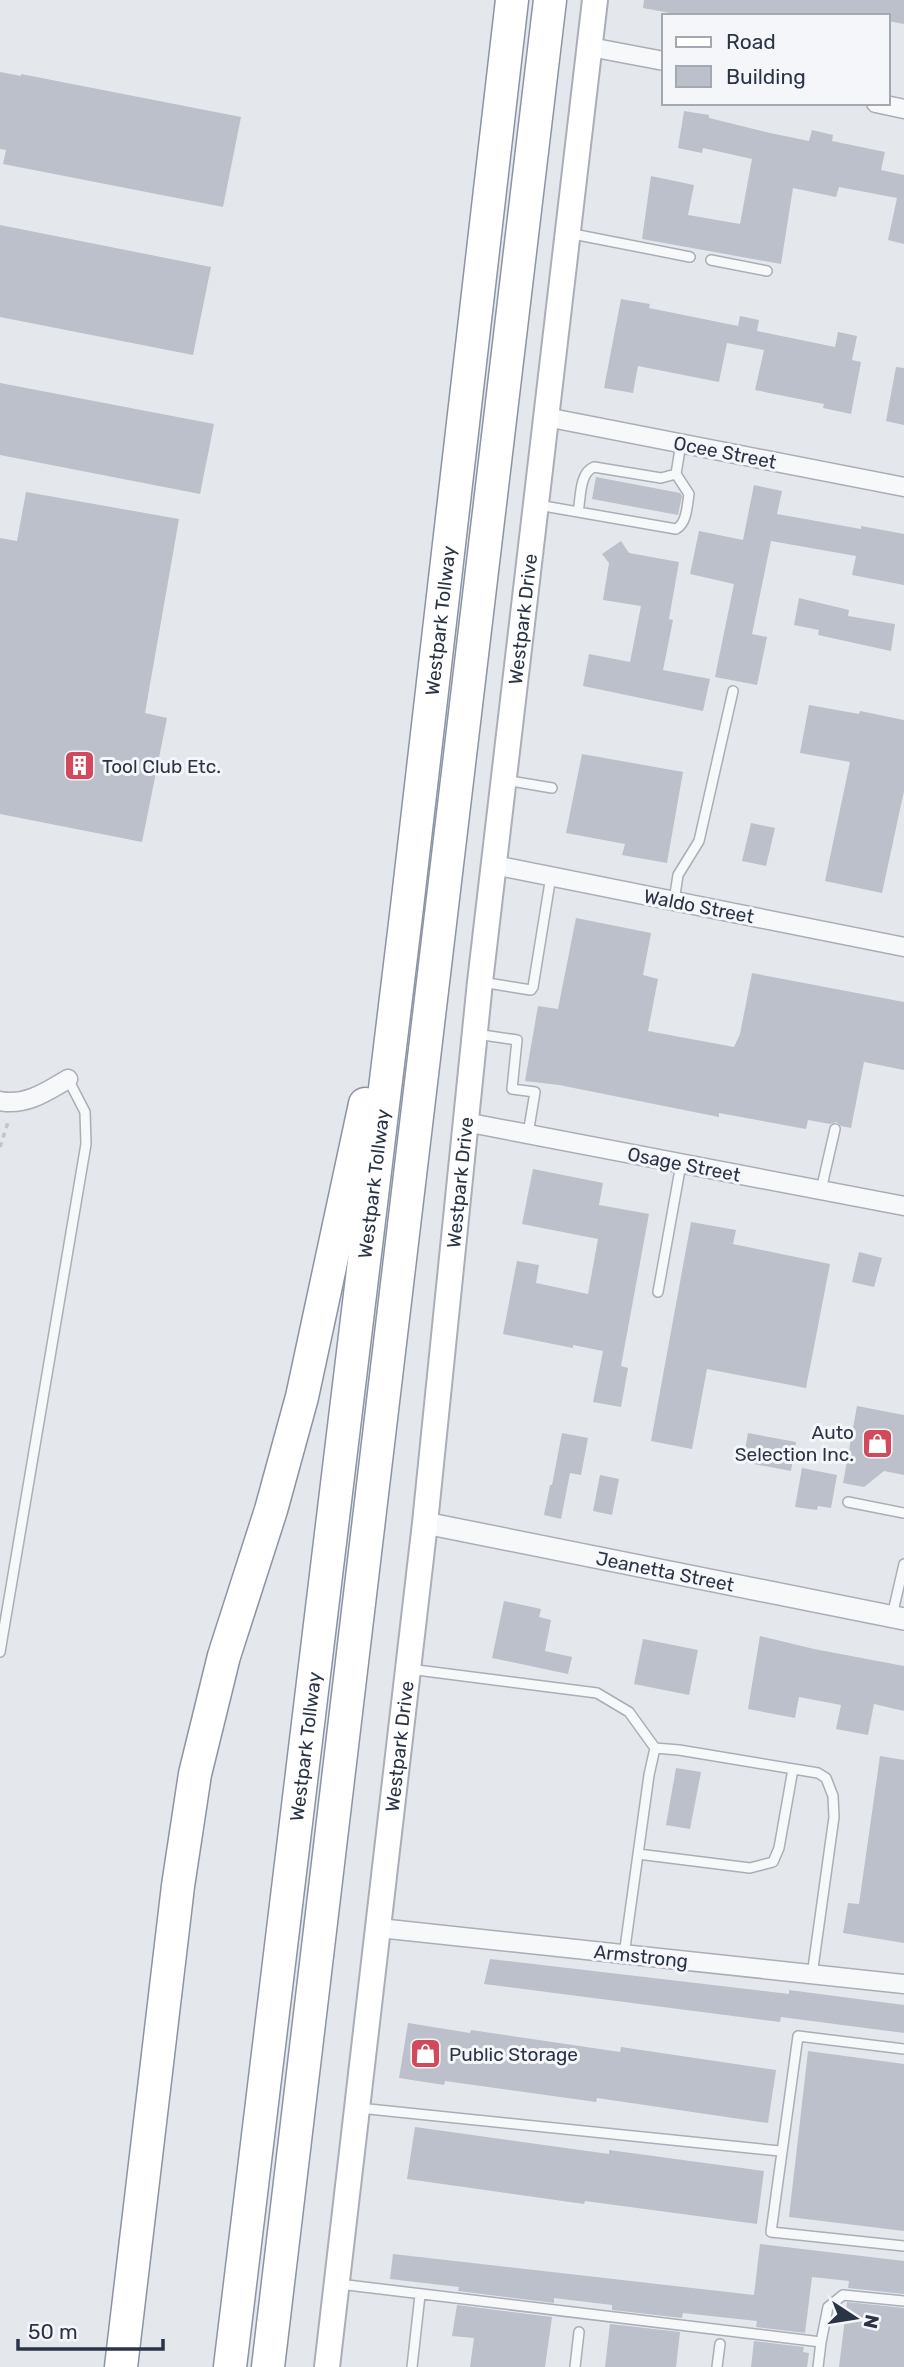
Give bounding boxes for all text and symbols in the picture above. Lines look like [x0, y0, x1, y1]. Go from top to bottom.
legend [662, 14, 890, 105]
text: Road [726, 29, 776, 54]
text: Building [726, 64, 806, 89]
street label: Ocee Street [672, 431, 779, 474]
street label: Westpark Tollway [421, 545, 461, 697]
street label: Westpark Drive [504, 552, 542, 686]
building icon: Tool Club Etc. [62, 749, 96, 783]
place label: Tool Club Etc. [102, 755, 221, 778]
street label: Waldo Street [642, 885, 756, 929]
street label: Westpark Tollway [353, 1108, 394, 1260]
street label: Westpark Drive [442, 1116, 478, 1249]
street label: Osage Street [625, 1142, 743, 1187]
place label: Auto Selection Inc. [735, 1421, 854, 1466]
shop icon: Auto Selection Inc. [860, 1426, 894, 1460]
street label: Jeanetta Street [594, 1547, 737, 1597]
street label: Westpark Tollway [285, 1670, 326, 1823]
street label: Westpark Drive [381, 1679, 419, 1813]
street label: Armstrong [593, 1940, 689, 1973]
shop icon: Public Storage [409, 2037, 443, 2071]
place label: Public Storage [449, 2043, 578, 2066]
north arrow [820, 2283, 890, 2353]
scale bar [18, 2308, 163, 2352]
text: N [858, 2312, 884, 2331]
text: 50 m [28, 2319, 78, 2344]

